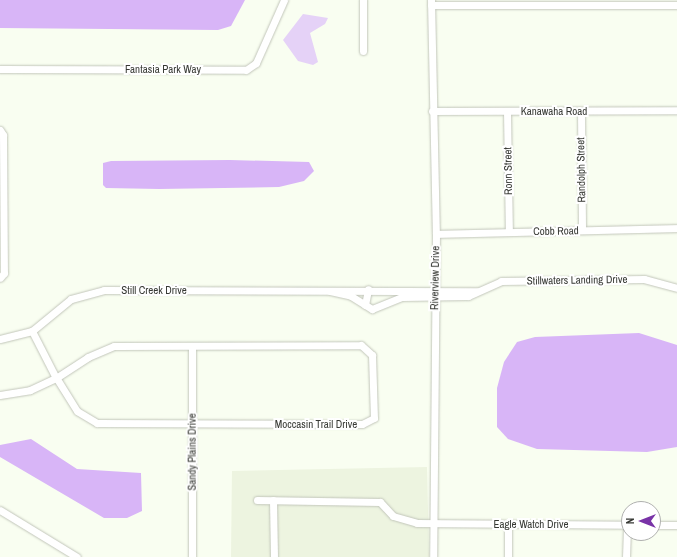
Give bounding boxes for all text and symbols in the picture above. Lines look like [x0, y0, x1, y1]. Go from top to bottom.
street label: Fantasia Park Way [125, 62, 201, 76]
street label: Kanawaha Road [521, 104, 587, 118]
street label: Randolph Street [574, 137, 588, 203]
street label: Ronn Street [501, 147, 515, 195]
street label: Cobb Road [533, 224, 579, 238]
street label: Riverview Drive [428, 246, 442, 310]
street label: Stillwaters Landing Drive [527, 273, 627, 287]
street label: Still Creek Drive [121, 283, 187, 297]
street label: Sandy Plains Drive [185, 413, 199, 491]
street label: Moccasin Trail Drive [275, 417, 357, 431]
north arrow [621, 501, 661, 541]
street label: Eagle Watch Drive [494, 517, 568, 531]
text: N [623, 518, 637, 524]

